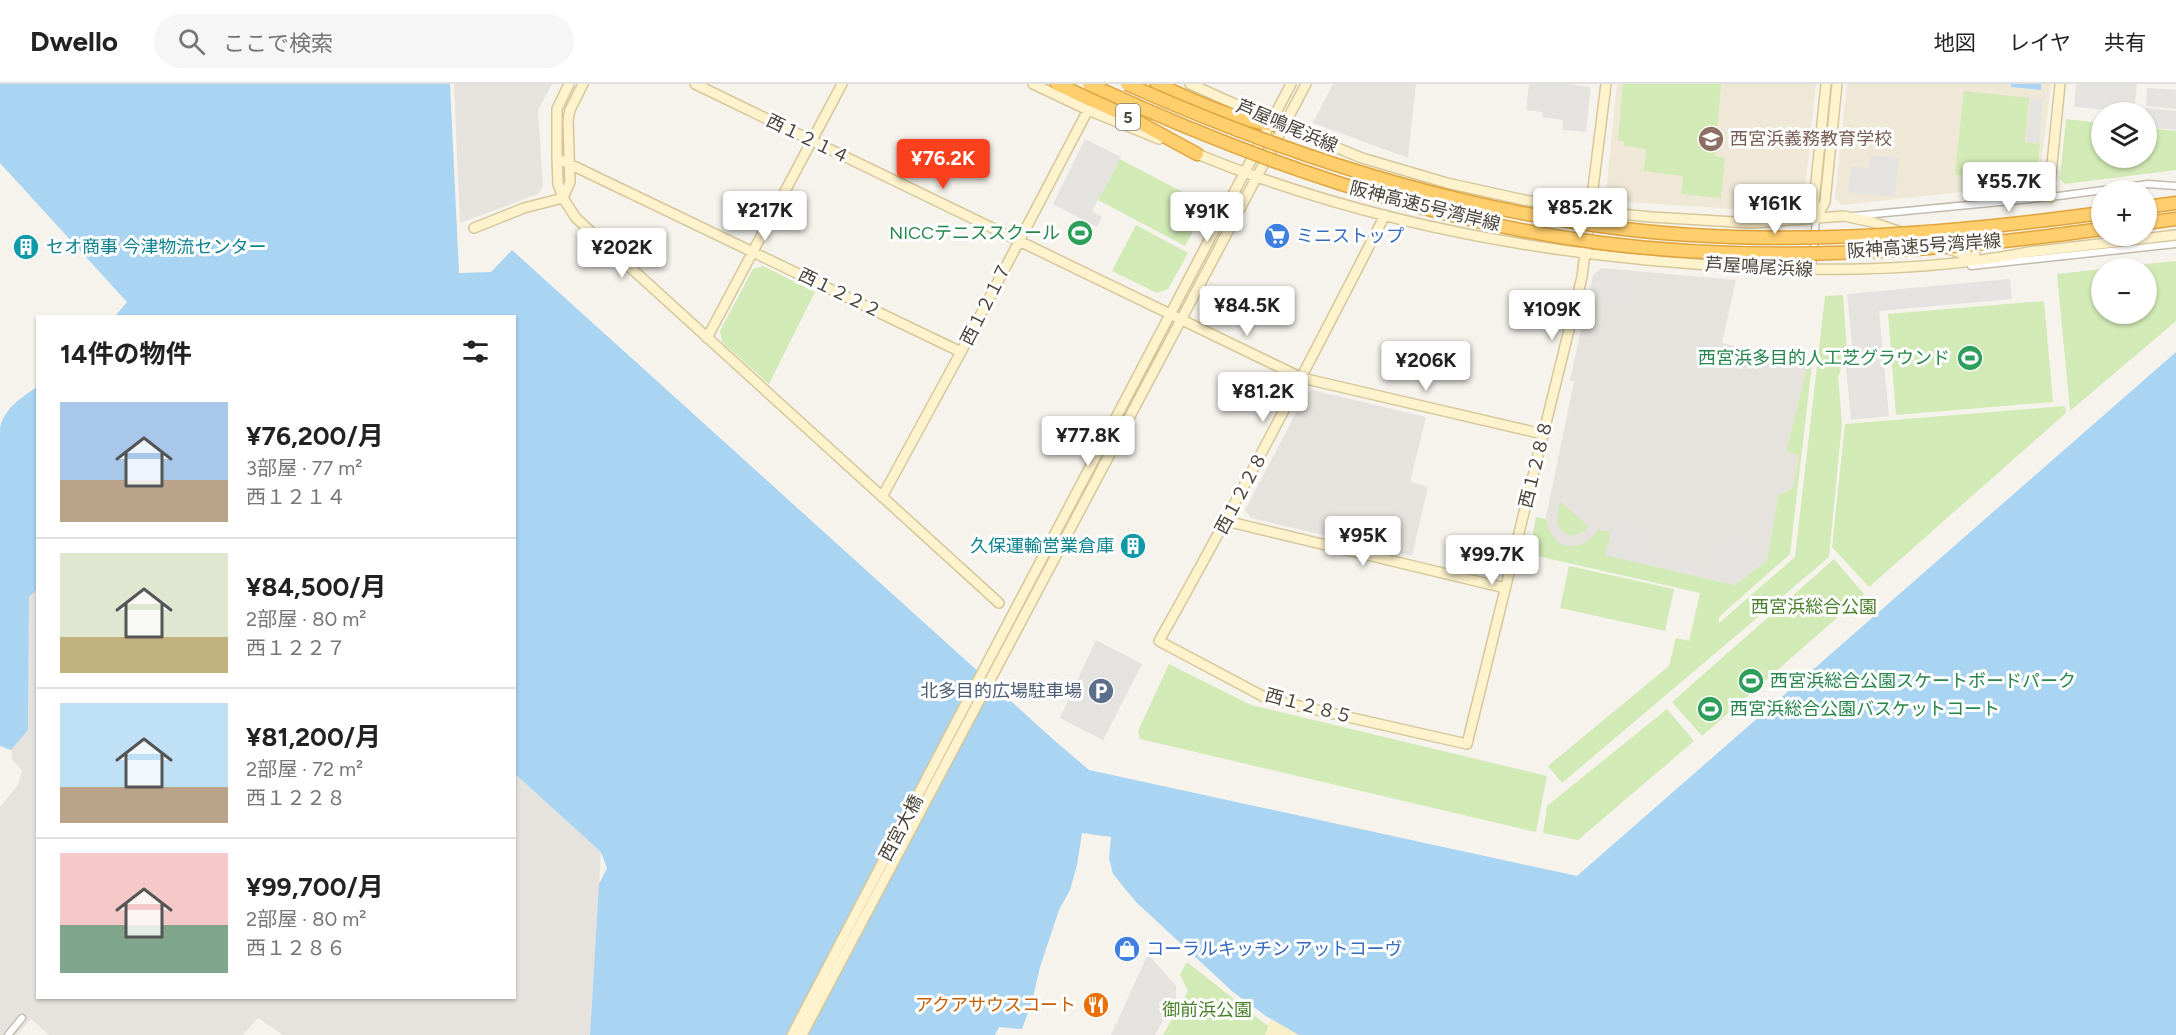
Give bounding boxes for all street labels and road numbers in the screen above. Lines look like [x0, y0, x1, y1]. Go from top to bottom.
street label: 芦屋鳴尾浜線 [1233, 95, 1341, 157]
road number: 5 [1116, 104, 1140, 130]
street label: 西１２１４ [763, 109, 853, 169]
street label: 阪神高速5号湾岸線 [1347, 177, 1503, 235]
street label: 阪神高速5号湾岸線 [1846, 230, 2002, 262]
street label: 芦屋鳴尾浜線 [1704, 253, 1814, 281]
street label: 西１２１７ [956, 259, 1016, 349]
street label: 西１２２２ [795, 263, 885, 323]
street label: 西１２８８ [1514, 418, 1558, 510]
street label: 西１２２８ [1210, 448, 1272, 538]
street label: 西１２８５ [1263, 684, 1355, 728]
street label: 西宮大橋 [874, 791, 928, 865]

